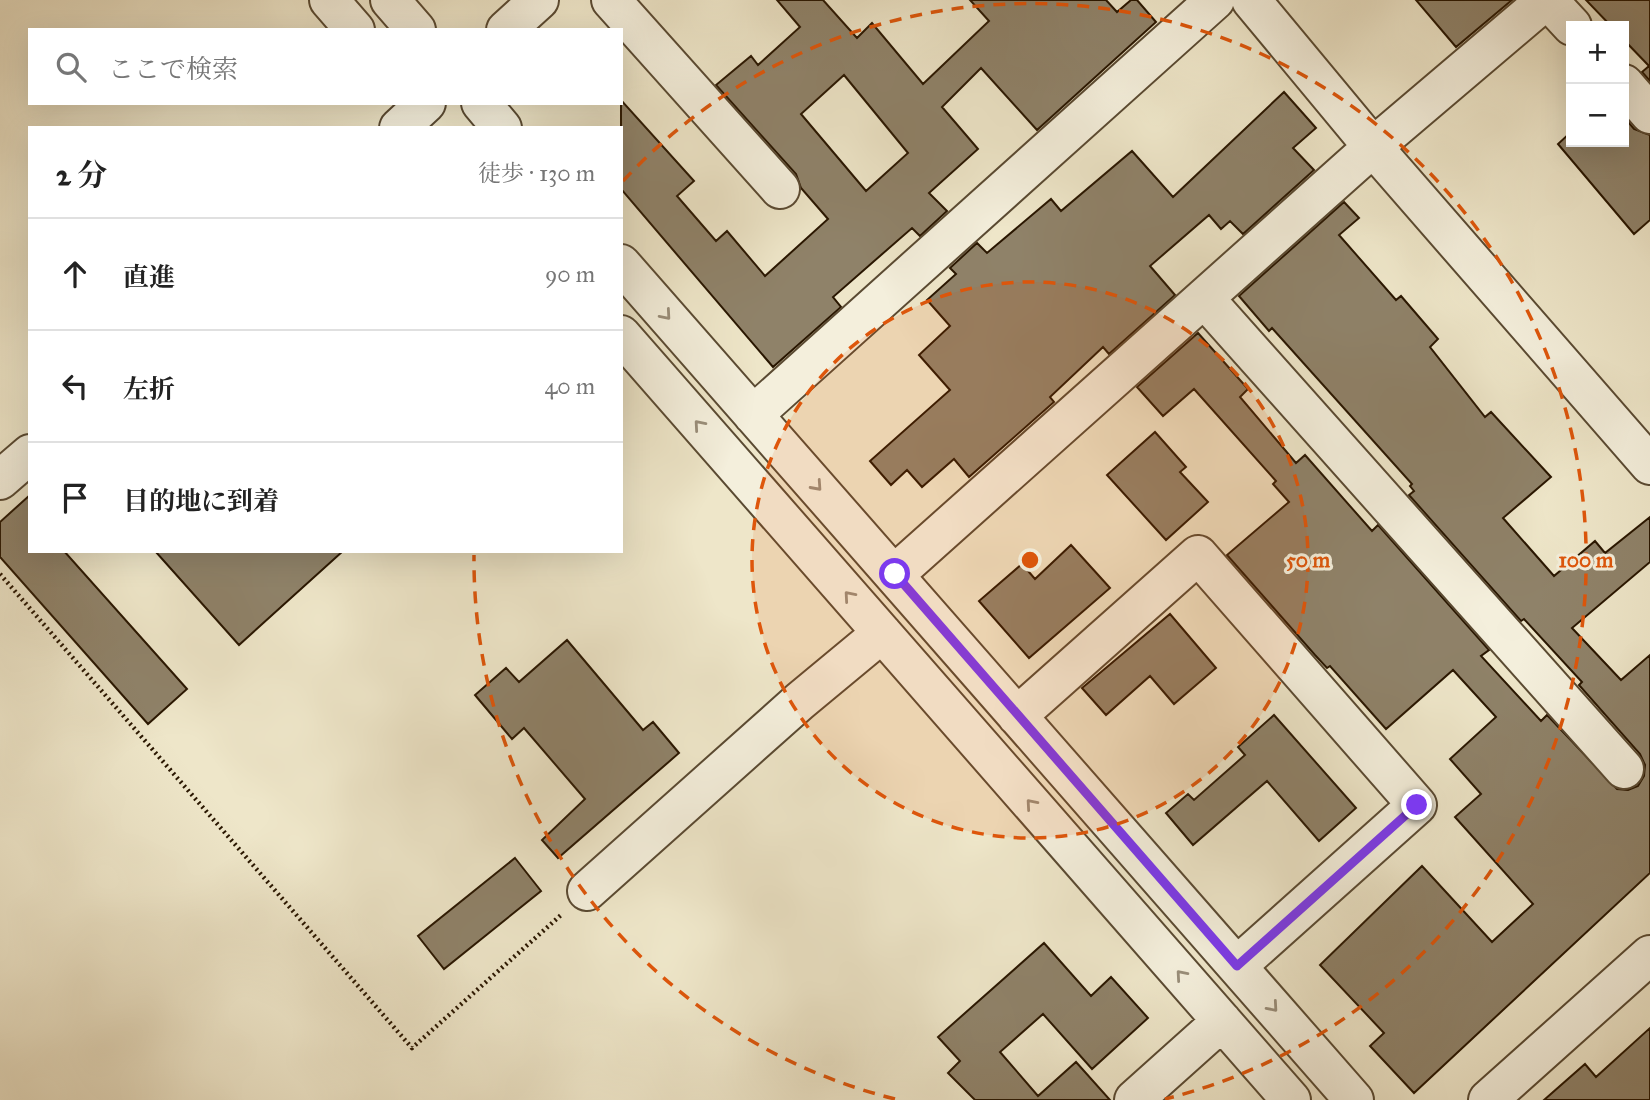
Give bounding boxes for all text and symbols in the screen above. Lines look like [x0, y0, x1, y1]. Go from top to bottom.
map controls [1566, 21, 1629, 147]
button: + [1566, 21, 1629, 84]
search box [28, 28, 623, 105]
icon: search [52, 48, 90, 86]
text: ここで検索 [108, 53, 238, 85]
button: − [1566, 84, 1629, 147]
text: 2 分 [56, 157, 107, 193]
text: 徒歩 · 130 m [478, 159, 595, 187]
icon: ahead [56, 255, 94, 293]
text: 90 m [545, 260, 595, 288]
text: 直進 [123, 261, 175, 293]
one-way arrow [658, 307, 670, 320]
icon: left [56, 367, 94, 405]
text: 40 m [545, 372, 595, 400]
text: 左折 [123, 373, 175, 405]
one-way arrow [695, 420, 707, 433]
one-way arrow [808, 478, 821, 491]
icon: arrive [56, 479, 94, 517]
text: 目的地に到着 [123, 485, 279, 517]
text: 50 m [1286, 547, 1330, 573]
text: 100 m [1559, 547, 1614, 573]
centre of rings [1018, 548, 1042, 572]
route start [879, 558, 910, 589]
one-way arrow [845, 591, 858, 604]
route end [1401, 789, 1432, 820]
one-way arrow [1027, 799, 1040, 812]
one-way arrow [1177, 970, 1189, 983]
one-way arrow [1265, 999, 1277, 1012]

